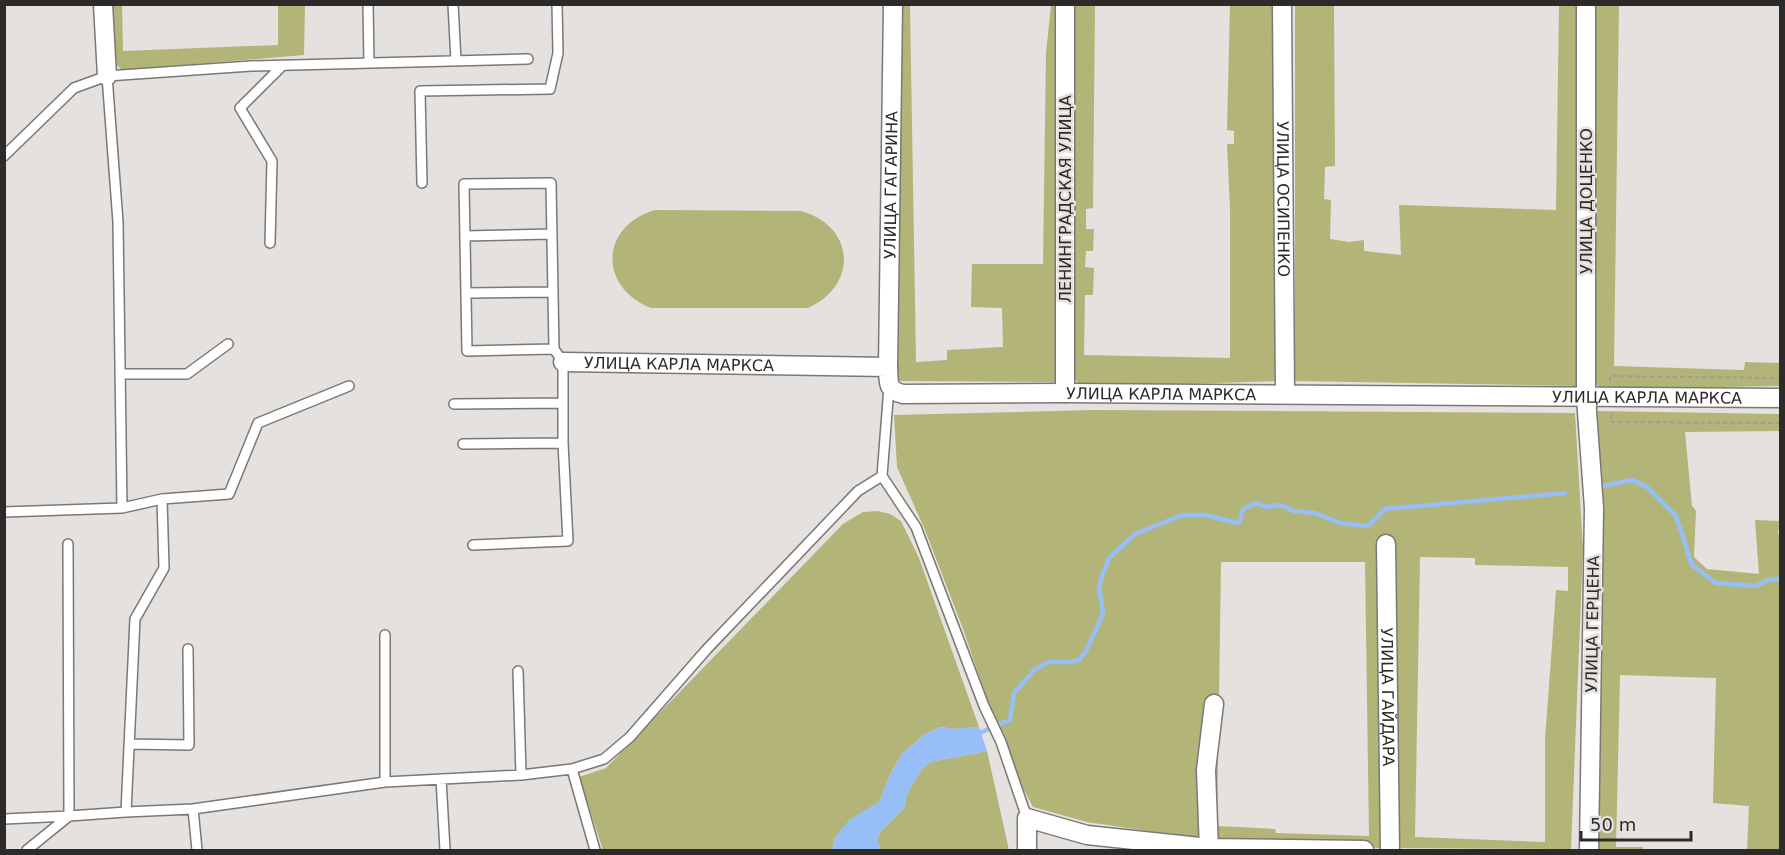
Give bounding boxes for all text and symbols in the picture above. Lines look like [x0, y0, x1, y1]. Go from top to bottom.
street label: ЛЕНИНГРАДСКАЯ УЛИЦА [1056, 95, 1075, 303]
street label: УЛИЦА ГАГАРИНА [880, 111, 902, 259]
street label: УЛИЦА ОСИПЕНКО [1273, 121, 1293, 277]
street label: УЛИЦА ДОЦЕНКО [1577, 128, 1596, 274]
street label: УЛИЦА КАРЛА МАРКСА [584, 353, 774, 375]
street label: УЛИЦА КАРЛА МАРКСА [1066, 384, 1256, 404]
street label: УЛИЦА КАРЛА МАРКСА [1552, 387, 1742, 408]
street label: УЛИЦА ГЕРЦЕНА [1582, 555, 1603, 693]
street label: УЛИЦА ГАЙДАРА [1377, 627, 1398, 767]
scale bar [1581, 804, 1690, 842]
text: 50 m [1590, 814, 1636, 835]

